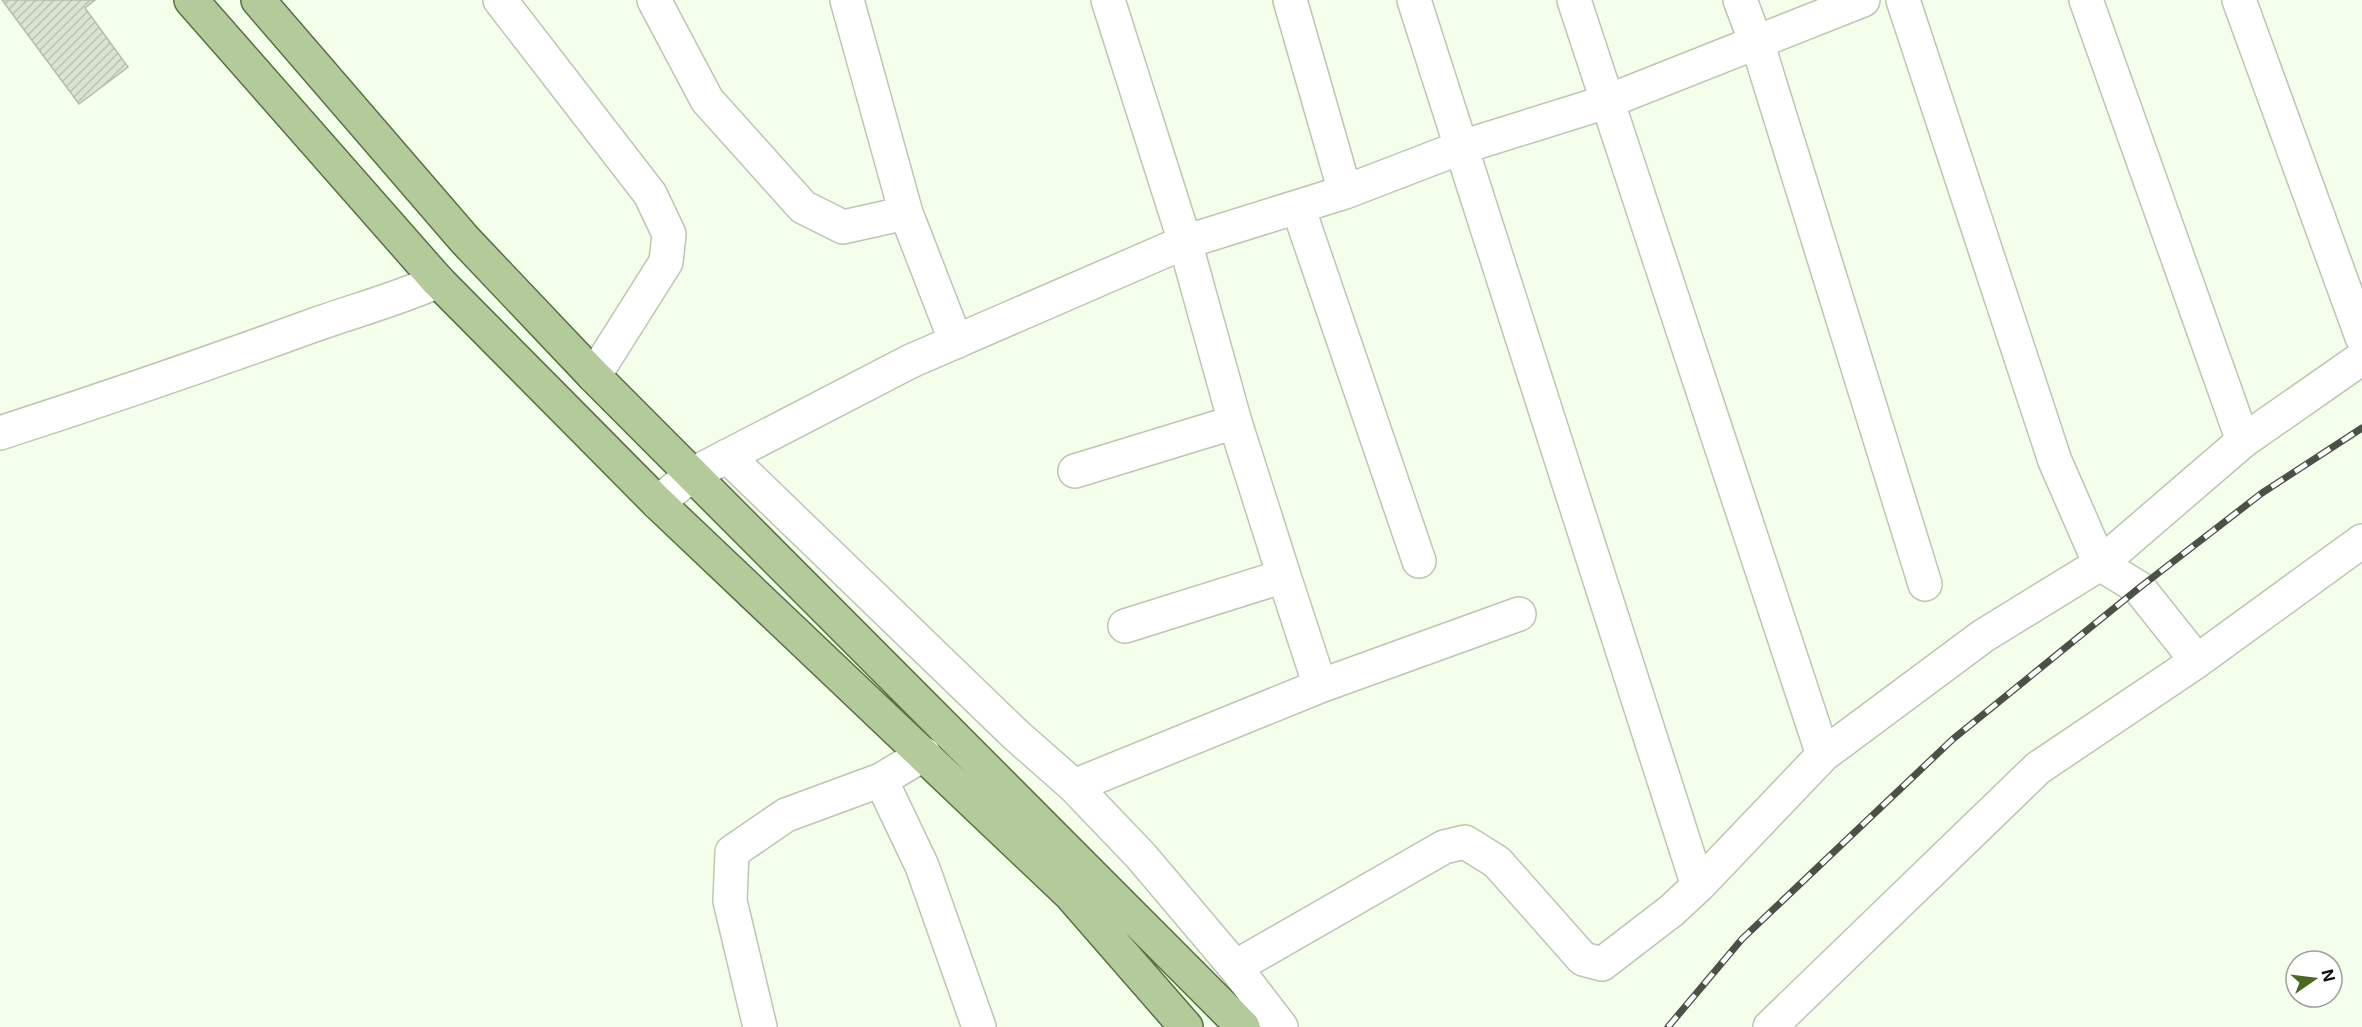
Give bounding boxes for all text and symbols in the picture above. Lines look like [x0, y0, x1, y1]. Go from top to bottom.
north arrow [2284, 949, 2344, 1009]
text: N [2317, 967, 2340, 984]

